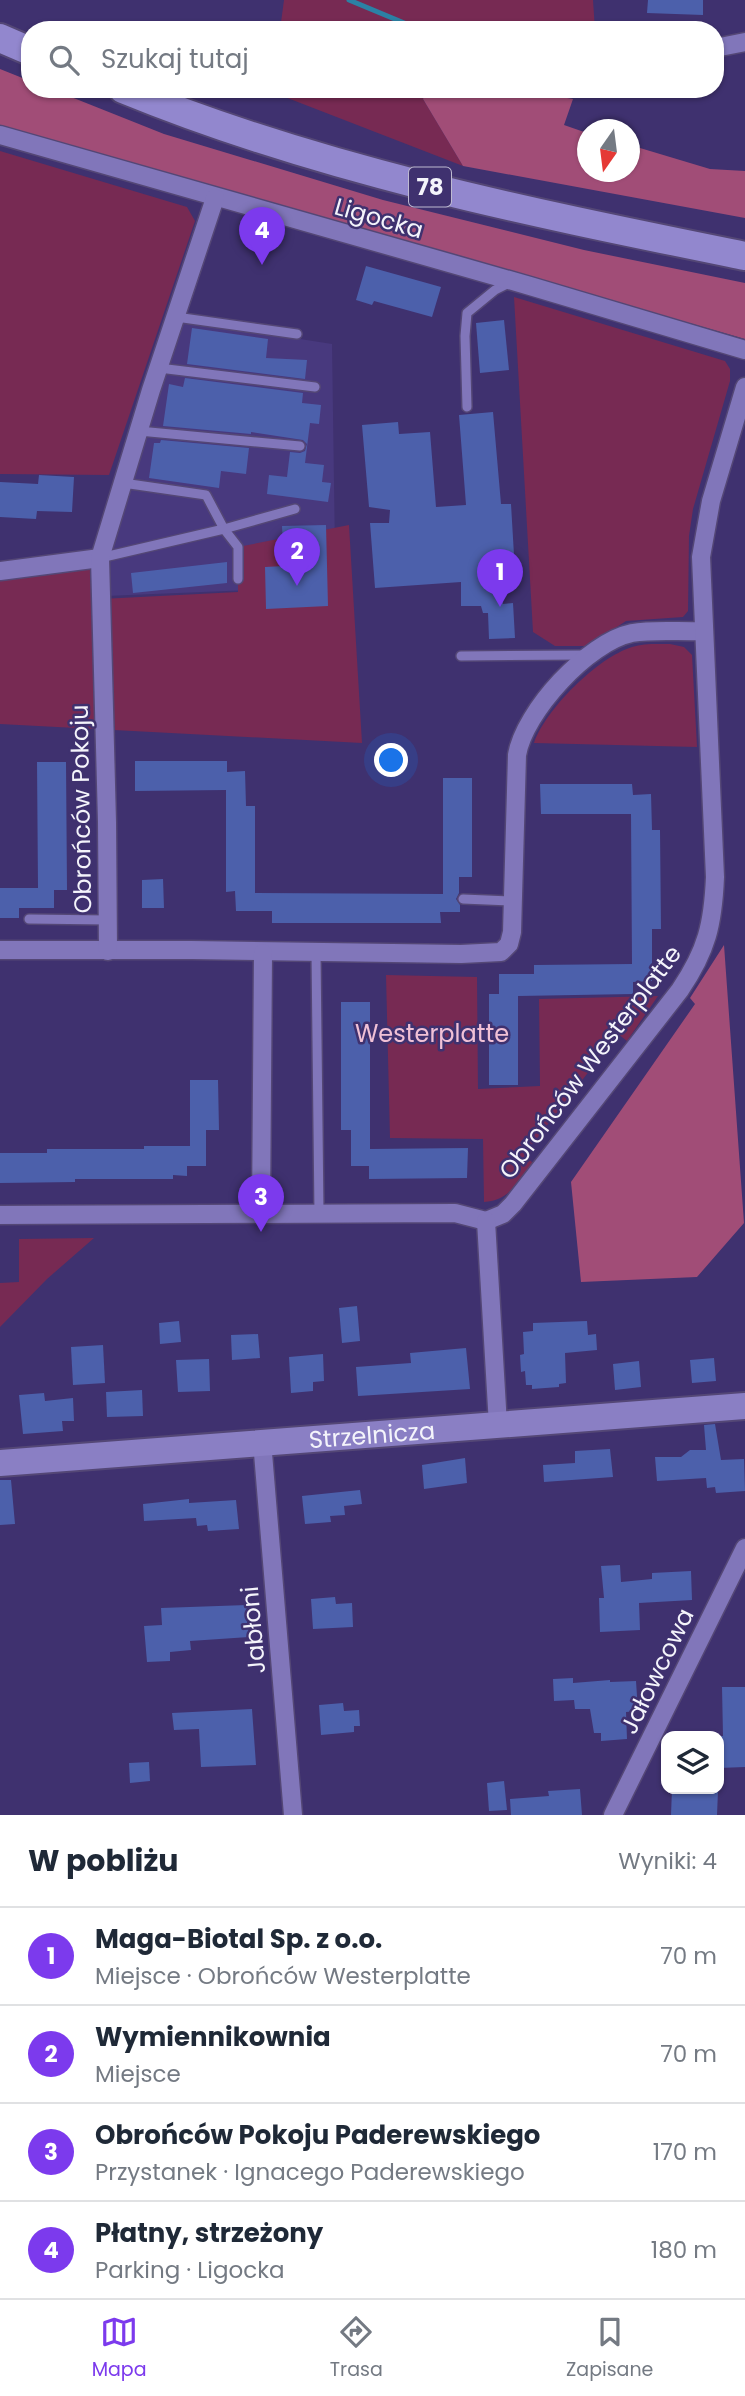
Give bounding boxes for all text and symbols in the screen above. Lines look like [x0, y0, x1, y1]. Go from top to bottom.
search box [21, 21, 724, 98]
icon: search [45, 41, 83, 79]
text: Szukaj tutaj [101, 41, 249, 77]
north arrow [577, 119, 640, 182]
road number: 78 [409, 168, 451, 206]
street label: Ligocka [331, 190, 427, 246]
pin: 4 [239, 207, 285, 265]
pin: 2 [274, 528, 320, 586]
pin: 1 [477, 549, 523, 607]
street label: Obrońców Pokoju [63, 704, 99, 914]
your location [374, 743, 408, 777]
street label: Obrońców Westerplatte [491, 938, 689, 1186]
park label: Westerplatte [355, 1017, 509, 1050]
pin: 3 [238, 1174, 284, 1232]
street label: Strzelnicza [308, 1413, 436, 1456]
street label: Jabłoni [233, 1585, 273, 1675]
street label: Jałowcowa [612, 1603, 702, 1739]
map controls [661, 1731, 724, 1794]
button: layers [661, 1731, 724, 1794]
text: W pobliżu [28, 1839, 179, 1882]
text: Wyniki: 4 [618, 1845, 717, 1877]
text: Maga-Biotal Sp. z o.o. [95, 1921, 382, 1957]
text: 1 [47, 1940, 55, 1972]
text: 70 m [660, 1940, 717, 1972]
text: Miejsce · Obrońców Westerplatte [95, 1960, 471, 1992]
text: Wymiennikownia [95, 2019, 331, 2055]
text: 2 [44, 2038, 58, 2070]
text: 70 m [660, 2038, 717, 2070]
text: Miejsce [95, 2058, 181, 2090]
text: Obrońców Pokoju Paderewskiego [95, 2117, 540, 2153]
text: 3 [44, 2136, 58, 2168]
text: 170 m [653, 2136, 717, 2168]
text: Przystanek · Ignacego Paderewskiego [95, 2156, 525, 2188]
text: Płatny, strzeżony [95, 2215, 323, 2251]
text: 4 [43, 2234, 59, 2266]
text: 180 m [651, 2234, 717, 2266]
text: Parking · Ligocka [95, 2254, 285, 2286]
tab: Mapa [92, 2313, 147, 2384]
tab: Trasa [330, 2313, 383, 2384]
tab: Zapisane [566, 2313, 653, 2384]

